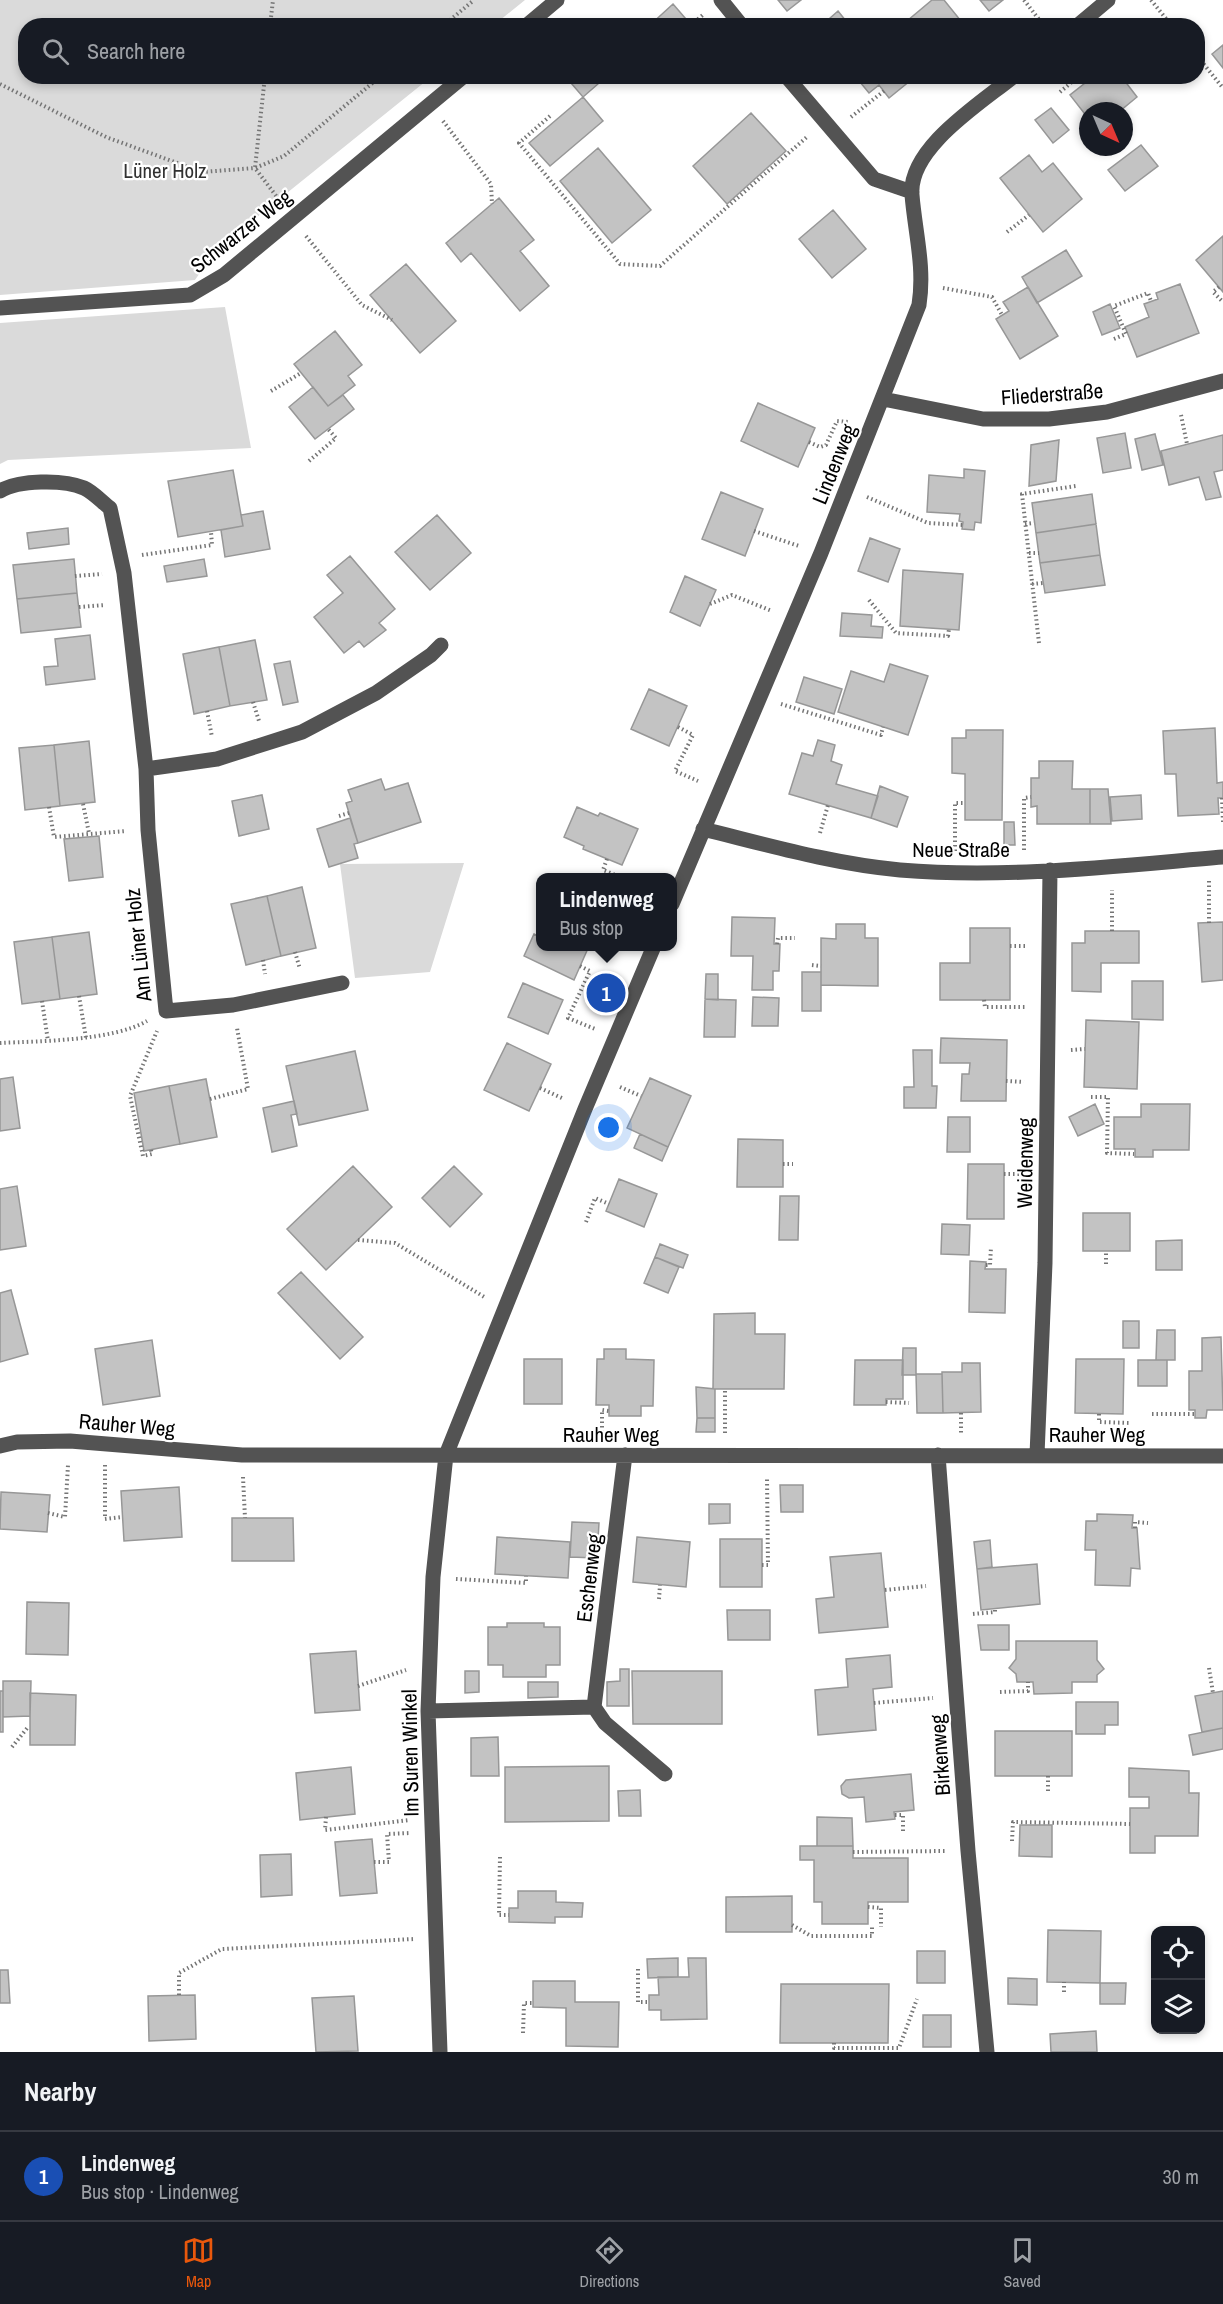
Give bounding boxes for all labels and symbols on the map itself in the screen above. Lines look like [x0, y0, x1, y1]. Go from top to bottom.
north arrow [1079, 102, 1133, 156]
park label: Lüner Holz [123, 156, 207, 185]
street label: Schwarzer Weg [184, 182, 298, 280]
street label: Fliederstraße [1000, 376, 1104, 412]
street label: Lindenweg [805, 419, 863, 508]
street label: Neue Straße [912, 835, 1010, 864]
street label: Am Lüner Holz [118, 886, 158, 1004]
pin: 1 [586, 970, 626, 1016]
your location [594, 1113, 623, 1142]
street label: Weidenweg [1010, 1117, 1040, 1209]
street label: Rauher Weg [78, 1406, 177, 1444]
street label: Rauher Weg [563, 1420, 660, 1449]
street label: Rauher Weg [1049, 1420, 1146, 1449]
street label: Eschenweg [569, 1532, 609, 1624]
street label: Im Suren Winkel [394, 1689, 426, 1817]
street label: Birkenweg [923, 1713, 957, 1797]

